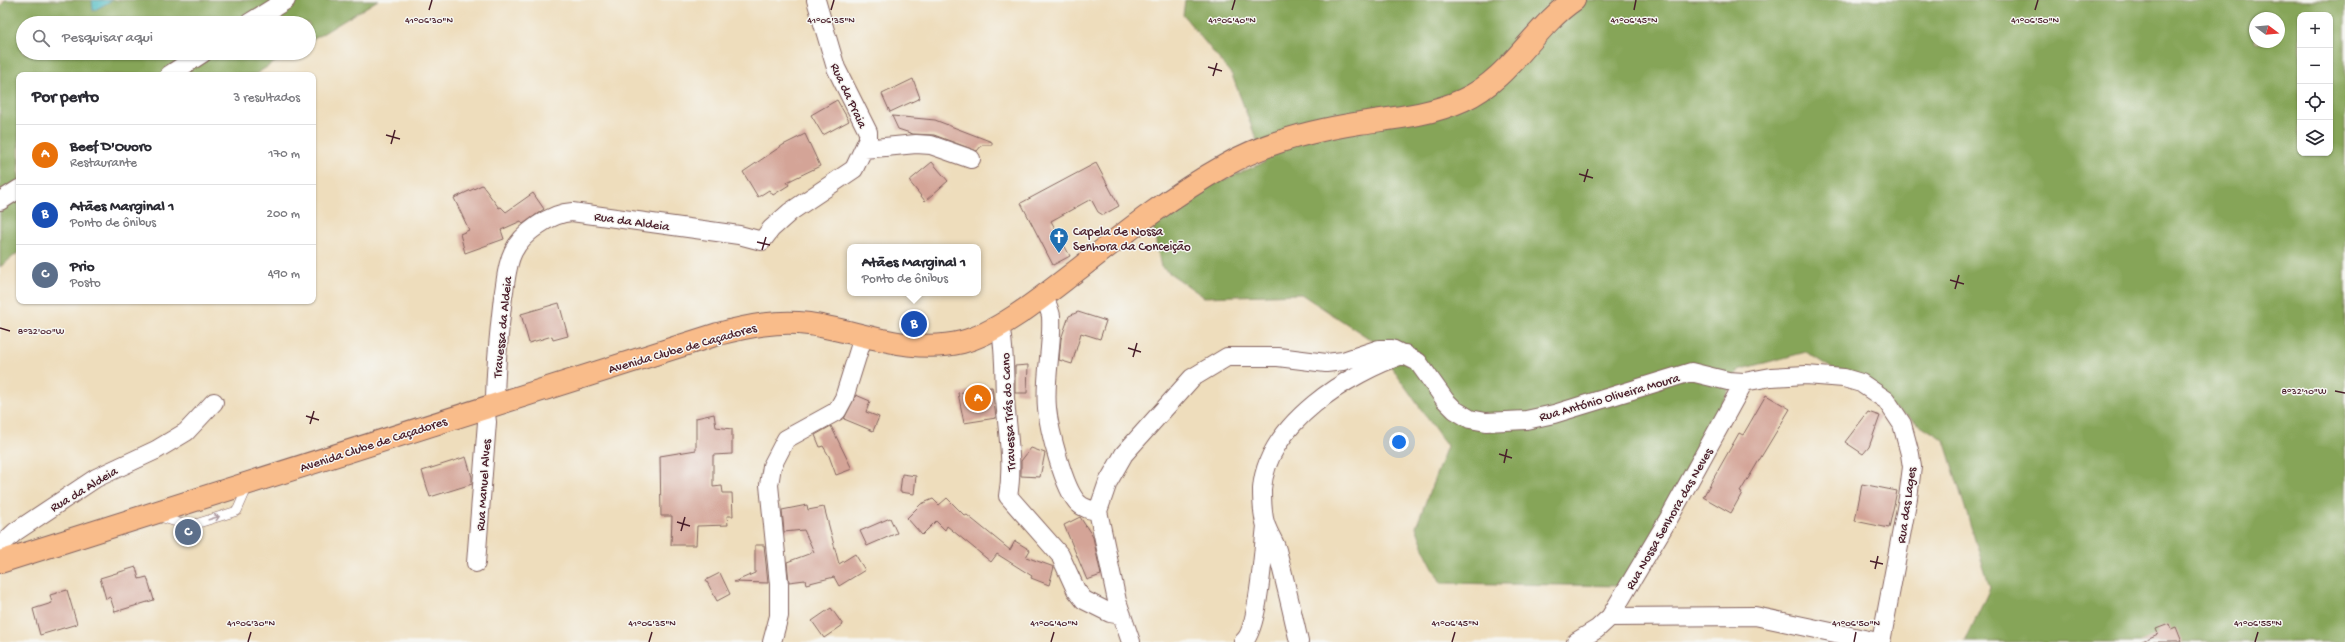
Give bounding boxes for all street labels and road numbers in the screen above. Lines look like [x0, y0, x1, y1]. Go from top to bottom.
street label: Rua da Praia [826, 61, 870, 132]
street label: Rua da Aldeia [593, 210, 671, 235]
street label: Travessa da Aldeia [491, 275, 516, 380]
street label: Avenida Clube de Caçadores [607, 321, 760, 378]
street label: Travessa Trás do Cano [999, 352, 1020, 472]
street label: Rua António Oliveira Moura [1538, 371, 1682, 426]
street label: Avenida Clube de Caçadores [298, 414, 450, 476]
street label: Rua Manuel Alves [474, 437, 495, 532]
street label: Rua Nossa Senhora das Neves [1623, 445, 1718, 593]
street label: Rua da Aldeia [48, 464, 121, 516]
street label: Rua das Lages [1895, 465, 1920, 544]

